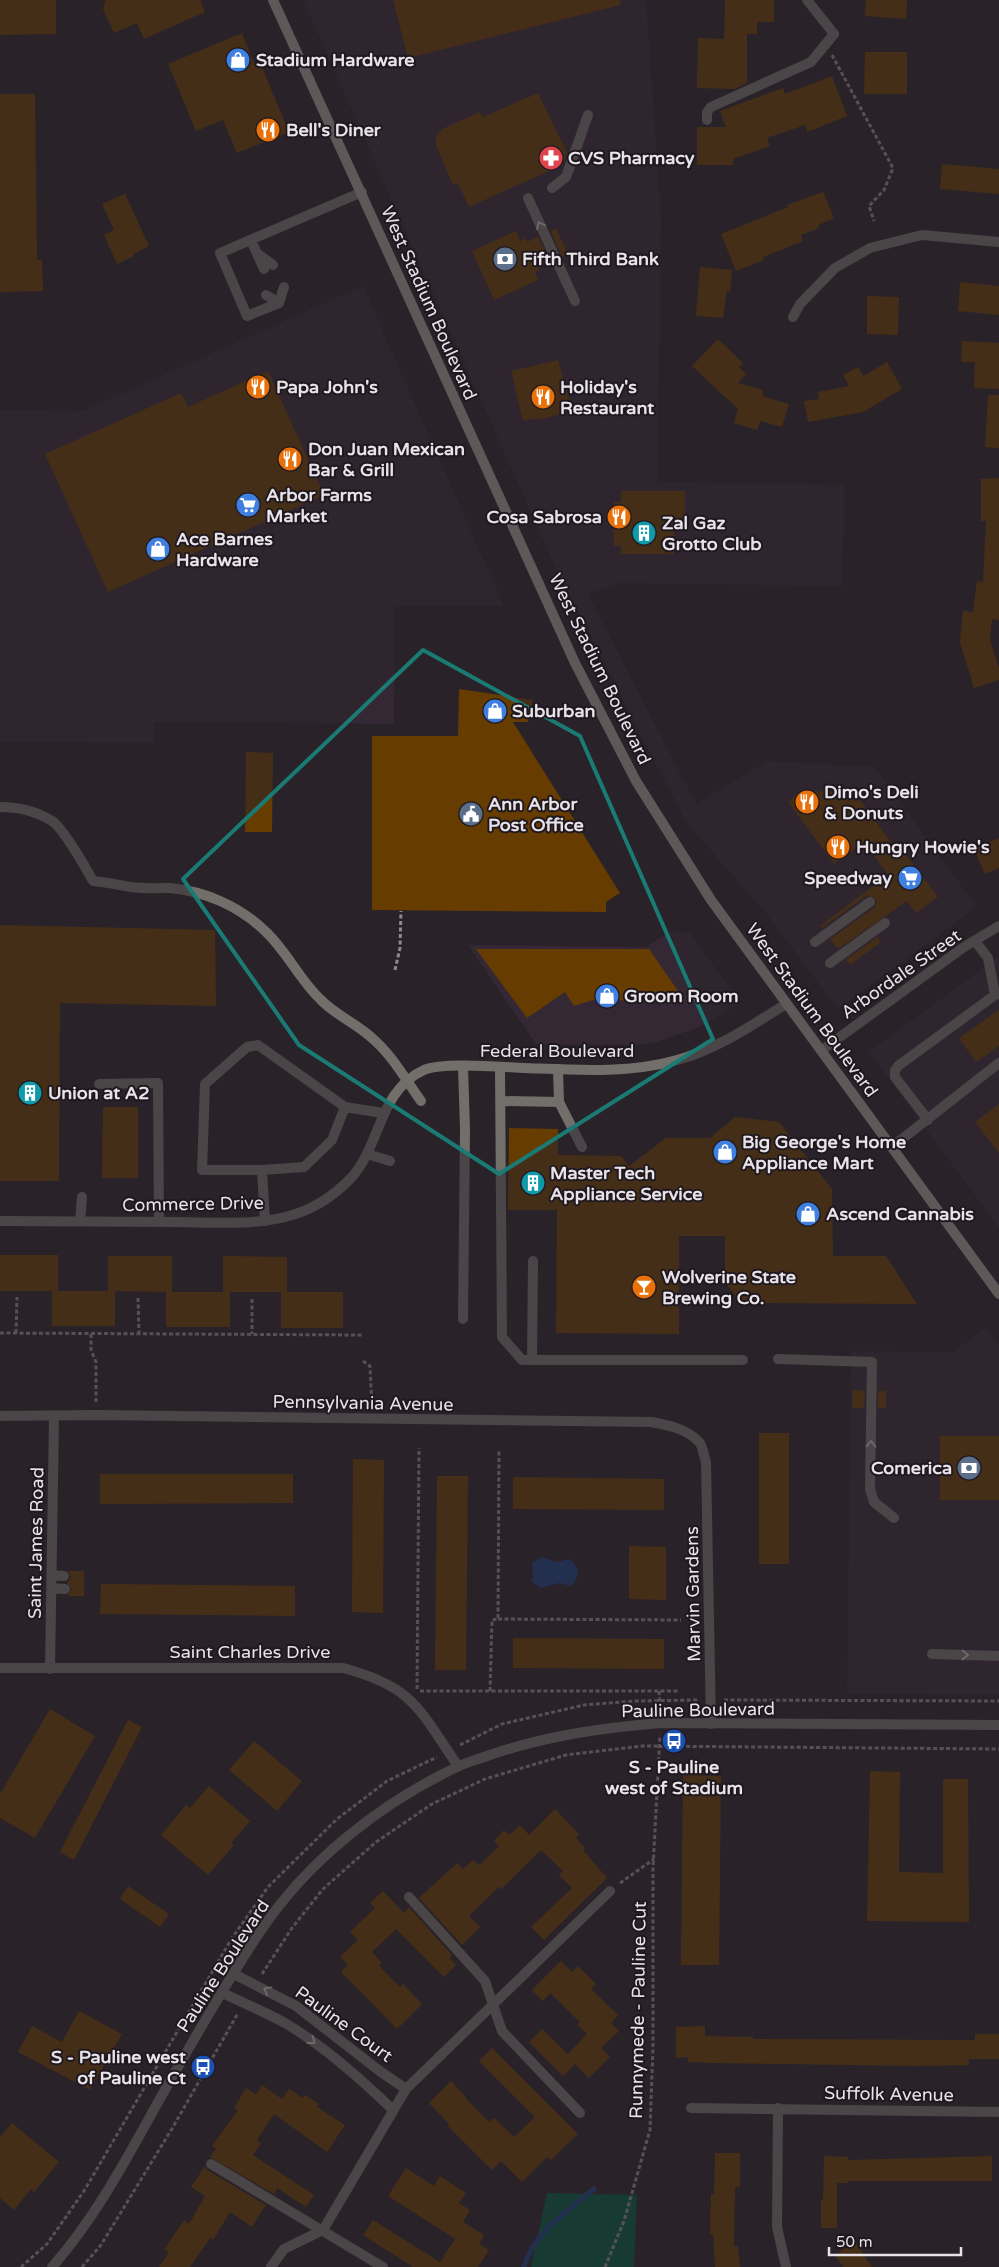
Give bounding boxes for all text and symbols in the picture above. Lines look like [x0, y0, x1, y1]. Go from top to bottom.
shop icon: Stadium Hardware [225, 47, 251, 73]
place label: Stadium Hardware [256, 49, 414, 71]
restaurant icon: Bell's Diner [255, 117, 281, 143]
place label: Bell's Diner [286, 119, 382, 141]
pharmacy icon: CVS Pharmacy [538, 145, 564, 171]
place label: CVS Pharmacy [568, 147, 695, 169]
street label: West Stadium Boulevard [376, 203, 482, 403]
one-way arrow [536, 221, 547, 230]
bank icon: Fifth Third Bank [492, 246, 518, 272]
place label: Fifth Third Bank [522, 248, 659, 270]
restaurant icon: Papa John's [245, 374, 271, 400]
place label: Papa John's [276, 376, 378, 398]
place label: Holiday's Restaurant [560, 376, 654, 419]
restaurant icon: Holiday's Restaurant [530, 384, 556, 410]
place label: Don Juan Mexican Bar & Grill [308, 438, 465, 481]
restaurant icon: Don Juan Mexican Bar & Grill [277, 446, 303, 472]
place label: Arbor Farms Market [266, 484, 372, 527]
supermarket icon: Arbor Farms Market [235, 492, 261, 518]
restaurant icon: Cosa Sabrosa [606, 504, 632, 530]
place label: Cosa Sabrosa [487, 506, 602, 528]
place label: Zal Gaz Grotto Club [662, 512, 762, 555]
building icon: Zal Gaz Grotto Club [631, 520, 657, 546]
place label: Ace Barnes Hardware [176, 528, 273, 571]
shop icon: Ace Barnes Hardware [145, 536, 171, 562]
street label: West Stadium Boulevard [544, 570, 656, 768]
shop icon: Suburban [482, 698, 508, 724]
place label: Suburban [512, 700, 596, 722]
place label: Dimo's Deli & Donuts [824, 781, 919, 824]
restaurant icon: Dimo's Deli & Donuts [794, 789, 820, 815]
place label: Ann Arbor Post Office [488, 793, 584, 836]
public building icon: Ann Arbor Post Office [458, 801, 484, 827]
restaurant icon: Hungry Howie's [825, 834, 851, 860]
place label: Hungry Howie's [856, 836, 990, 858]
supermarket icon: Speedway [897, 865, 923, 891]
place label: Speedway [804, 867, 892, 889]
street label: West Stadium Boulevard [741, 919, 883, 1101]
street label: Arbordale Street [837, 924, 965, 1024]
shop icon: Groom Room [594, 983, 620, 1009]
place label: Groom Room [624, 985, 739, 1007]
street label: Federal Boulevard [480, 1040, 634, 1062]
building icon: Union at A2 [17, 1080, 43, 1106]
place label: Union at A2 [48, 1082, 150, 1104]
place label: Big George's Home Appliance Mart [742, 1131, 906, 1174]
shop icon: Big George's Home Appliance Mart [712, 1139, 738, 1165]
place label: Master Tech Appliance Service [550, 1162, 702, 1205]
building icon: Master Tech Appliance Service [520, 1170, 546, 1196]
street label: Commerce Drive [122, 1192, 264, 1216]
shop icon: Ascend Cannabis [795, 1201, 821, 1227]
place label: Ascend Cannabis [826, 1203, 974, 1225]
place label: Wolverine State Brewing Co. [662, 1266, 796, 1309]
bar icon: Wolverine State Brewing Co. [631, 1274, 657, 1300]
street label: Pennsylvania Avenue [272, 1390, 454, 1416]
one-way arrow [866, 1440, 876, 1448]
bank icon: Comerica [956, 1455, 982, 1481]
place label: Comerica [871, 1457, 952, 1479]
street label: Saint James Road [24, 1467, 48, 1619]
street label: Marvin Gardens [681, 1526, 705, 1662]
street label: Saint Charles Drive [170, 1641, 330, 1663]
one-way arrow [962, 1650, 970, 1660]
street label: Pauline Boulevard [621, 1698, 775, 1722]
bus stop icon: S - Pauline west of Stadium [661, 1728, 687, 1754]
place label: S - Pauline west of Stadium [605, 1756, 743, 1799]
street label: Pauline Boulevard [172, 1896, 274, 2036]
street label: Runnymede - Pauline Cut [625, 1901, 651, 2119]
street label: Pauline Court [291, 1981, 397, 2067]
one-way arrow [263, 1986, 272, 1996]
one-way arrow [306, 2035, 316, 2044]
place label: S - Pauline west of Pauline Ct [51, 2046, 186, 2089]
bus stop icon: S - Pauline west of Pauline Ct [190, 2054, 216, 2080]
street label: Suffolk Avenue [824, 2082, 954, 2106]
scale bar [829, 2224, 962, 2256]
text: 50 m [836, 2233, 873, 2251]

